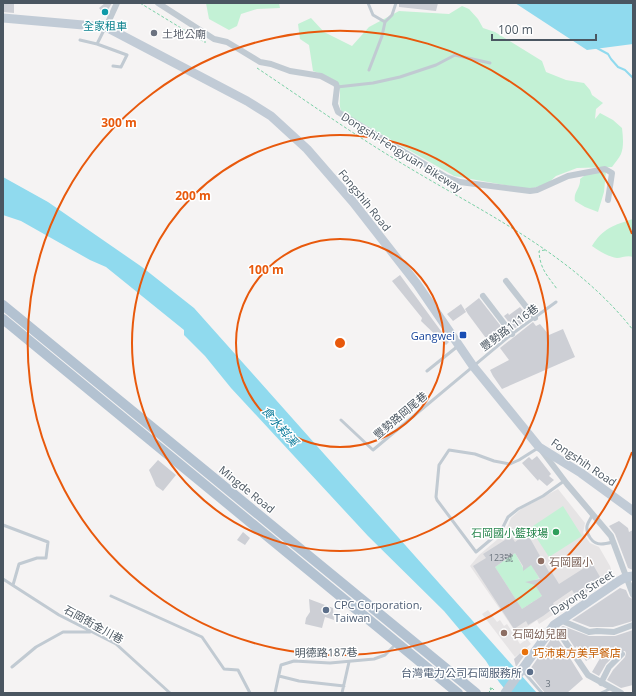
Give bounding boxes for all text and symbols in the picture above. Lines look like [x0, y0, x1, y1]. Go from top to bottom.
marker: 全家租車 [100, 7, 110, 17]
scale bar [492, 16, 596, 42]
place label: 全家租車 [83, 18, 127, 33]
text: 100 m [498, 21, 533, 38]
place label: 土地公廟 [162, 26, 206, 41]
marker: 土地公廟 [149, 28, 159, 38]
street label: Dongshi-Fengyuan Bikeway [339, 109, 466, 196]
text: 300 m [101, 114, 137, 131]
street label: Fongshih Road [335, 166, 395, 234]
text: 200 m [175, 187, 211, 204]
text: 100 m [248, 261, 284, 278]
street label: 豐勢路1116巷 [477, 300, 541, 354]
place label: Gangwei [411, 328, 455, 343]
marker: Gangwei [458, 330, 468, 340]
centre of rings [333, 336, 347, 350]
street label: 豐勢路岡尾巷 [370, 388, 430, 442]
water label: 食水嵙溪 [258, 402, 303, 451]
street label: Fongshih Road [548, 435, 620, 489]
street label: Mingde Road [216, 462, 278, 516]
place label: 石岡國小籃球場 [471, 525, 548, 540]
marker: 石岡國小籃球場 [551, 527, 561, 537]
house number: 123號 [489, 551, 513, 564]
place label: 石岡國小 [549, 554, 593, 569]
marker: 石岡國小 [536, 556, 546, 566]
street label: Dayong Street [548, 566, 617, 618]
place label: CPC Corporation, Taiwan [334, 597, 422, 625]
street label: 石岡街金川巷 [62, 601, 126, 647]
marker: CPC Corporation, Taiwan [321, 605, 331, 615]
place label: 石岡幼兒園 [512, 626, 567, 641]
marker: 石岡幼兒園 [499, 628, 509, 638]
street label: 明德路187巷 [294, 644, 358, 660]
place label: 巧沛東方美早餐店 [533, 645, 621, 660]
marker: 巧沛東方美早餐店 [520, 647, 530, 657]
place label: 台灣電力公司石岡服務所 [401, 665, 522, 680]
marker: 台灣電力公司石岡服務所 [525, 667, 535, 677]
house number: 3 [545, 677, 551, 690]

